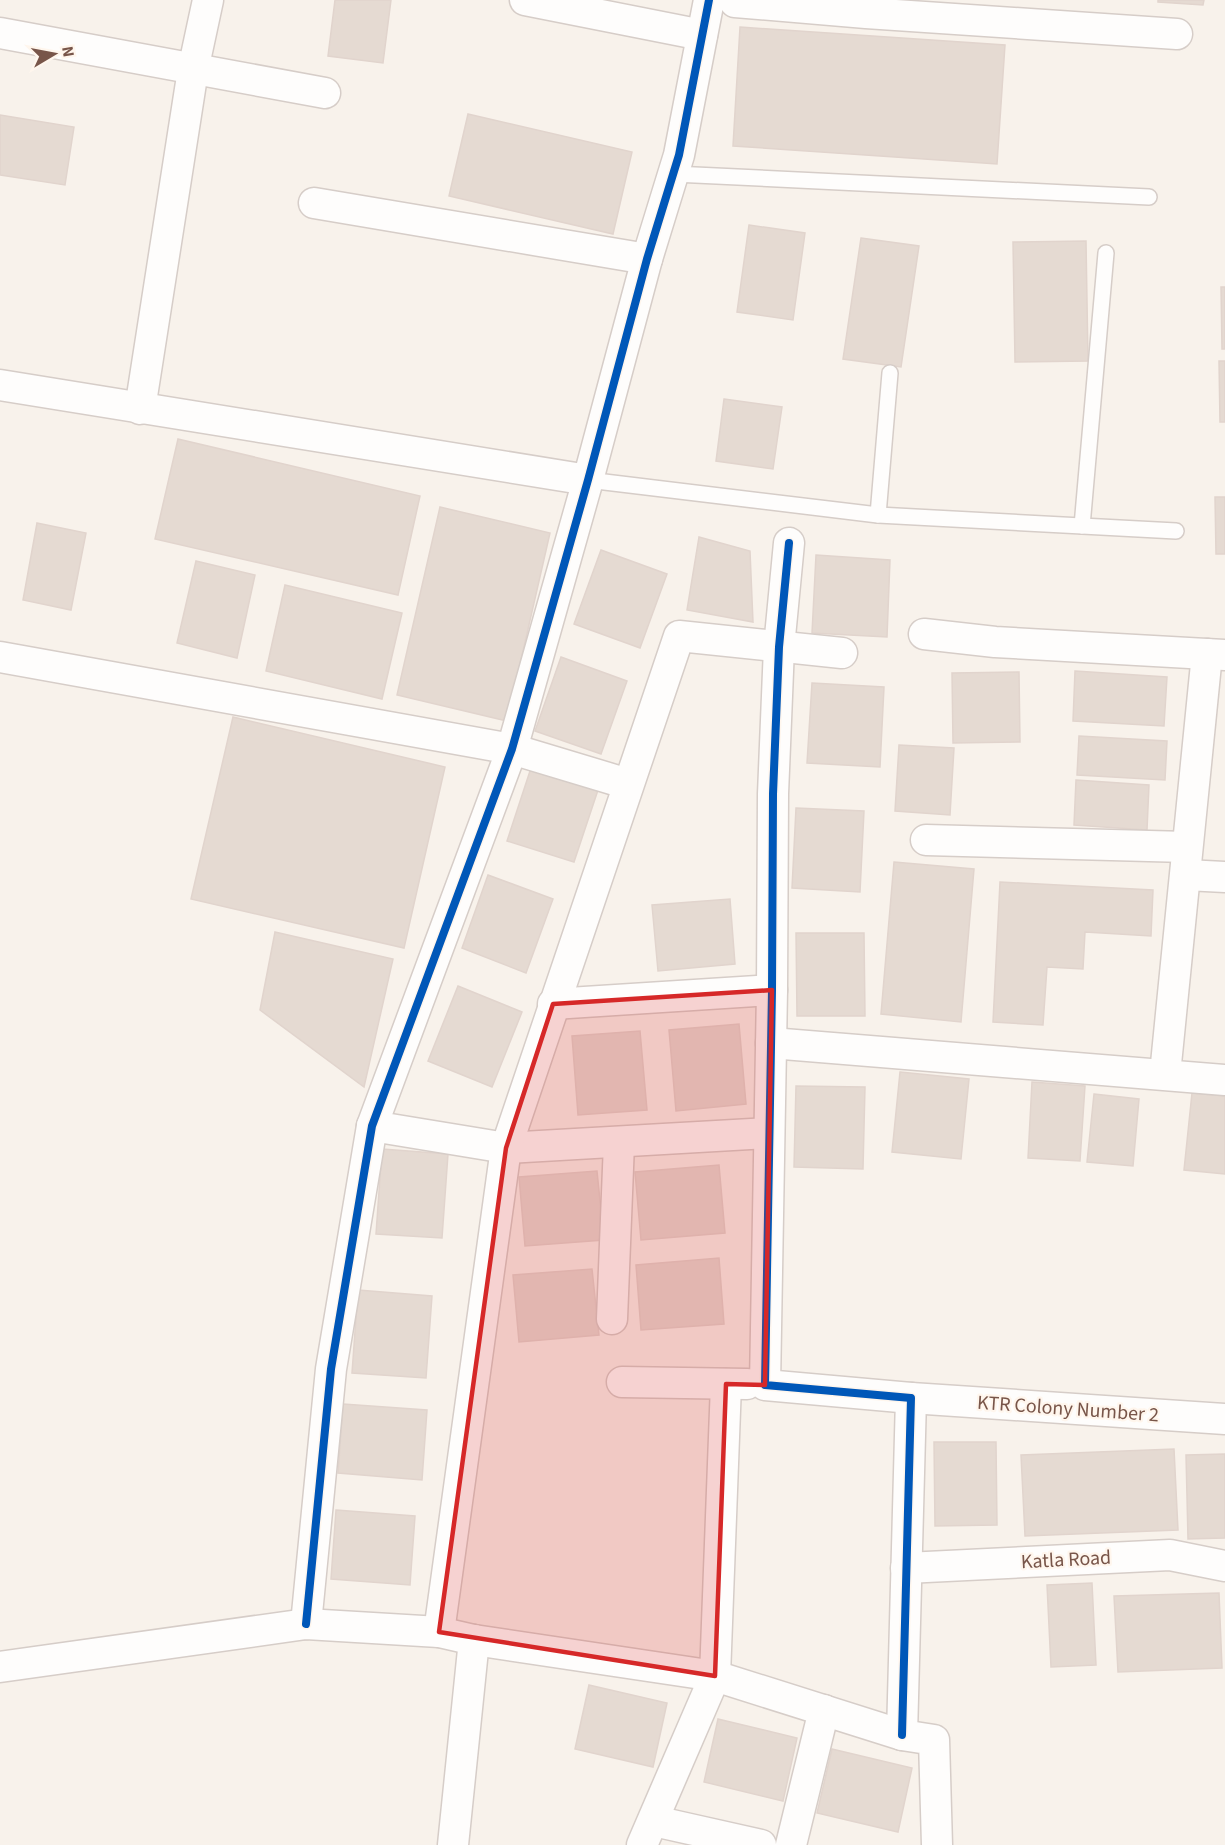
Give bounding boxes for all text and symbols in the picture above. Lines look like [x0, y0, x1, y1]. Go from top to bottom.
north arrow [24, 24, 84, 84]
text: N [56, 44, 80, 59]
street label: KTR Colony Number 2 [976, 1389, 1160, 1429]
street label: Katla Road [1020, 1544, 1112, 1576]

